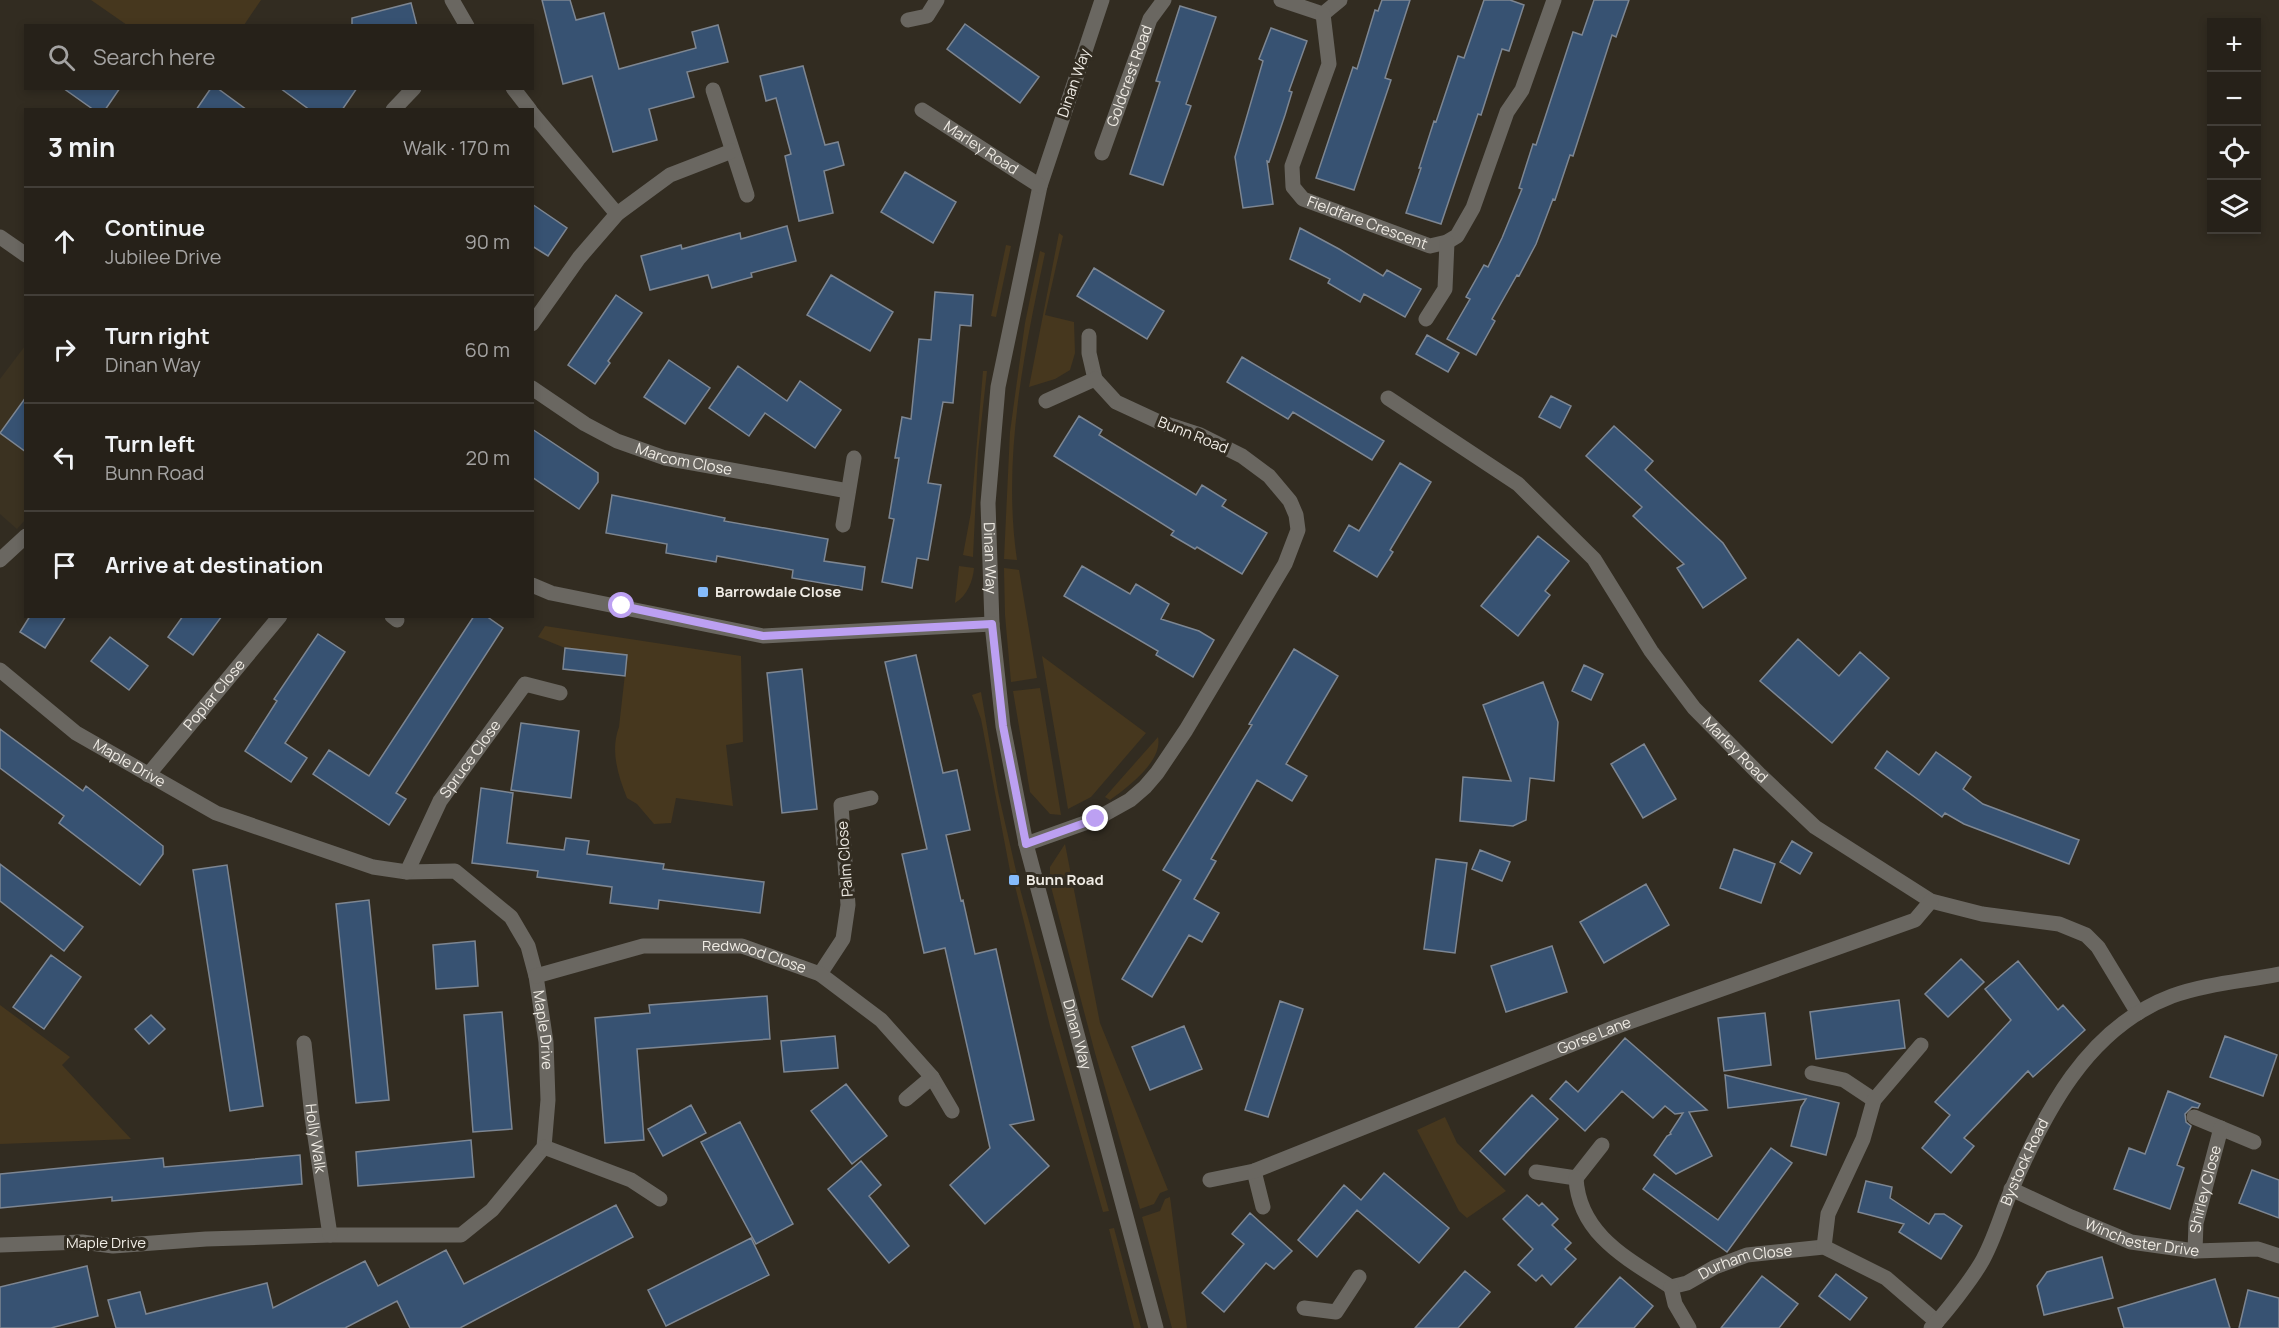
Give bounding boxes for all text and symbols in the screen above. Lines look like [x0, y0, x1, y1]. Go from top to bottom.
map controls [2207, 18, 2261, 234]
button: + [2207, 18, 2261, 72]
street label: Goldcrest Road [1101, 22, 1157, 129]
search box [24, 24, 534, 90]
icon: search [45, 41, 78, 74]
text: Search here [93, 42, 215, 72]
street label: Dinan Way [1052, 45, 1095, 120]
button: − [2207, 72, 2261, 126]
street label: Marley Road [940, 116, 1023, 179]
button: locate [2207, 126, 2261, 180]
text: 3 min [48, 129, 115, 165]
text: Walk · 170 m [403, 134, 510, 161]
button: layers [2207, 180, 2261, 234]
street label: Fieldfare Crescent [1304, 190, 1431, 254]
text: Continue [105, 213, 205, 243]
icon: ahead [48, 225, 81, 258]
text: 90 m [464, 228, 510, 255]
text: Jubilee Drive [105, 243, 221, 270]
text: Turn right [105, 321, 210, 351]
icon: right [48, 333, 81, 366]
text: 60 m [464, 336, 510, 363]
text: Dinan Way [105, 351, 201, 378]
street label: Bunn Road [1155, 411, 1232, 458]
text: Turn left [105, 429, 195, 459]
street label: Marcom Close [633, 437, 734, 480]
icon: left [48, 441, 81, 474]
text: 20 m [465, 444, 510, 471]
text: Bunn Road [105, 459, 204, 486]
street label: Dinan Way [979, 522, 1002, 595]
icon: arrive [48, 549, 81, 582]
text: Arrive at destination [105, 550, 323, 580]
place label: Barrowdale Close [715, 581, 841, 602]
marker: Barrowdale Close [696, 585, 710, 599]
route start [608, 592, 634, 618]
street label: Poplar Close [178, 654, 250, 735]
street label: Marley Road [1698, 712, 1773, 787]
street label: Spruce Close [434, 715, 506, 802]
street label: Maple Drive [89, 734, 170, 792]
route end [1082, 805, 1108, 831]
street label: Palm Close [831, 820, 858, 898]
place label: Bunn Road [1026, 869, 1104, 890]
marker: Bunn Road [1007, 873, 1021, 887]
street label: Redwood Close [702, 935, 810, 978]
street label: Maple Drive [528, 989, 558, 1070]
street label: Dinan Way [1058, 997, 1097, 1072]
street label: Gorse Lane [1554, 1011, 1634, 1059]
street label: Holly Walk [301, 1103, 331, 1175]
street label: Bystock Road [1995, 1115, 2053, 1209]
street label: Shirley Close [2185, 1143, 2226, 1233]
street label: Winchester Drive [2082, 1213, 2201, 1262]
street label: Maple Drive [66, 1232, 146, 1253]
street label: Durham Close [1694, 1239, 1793, 1284]

